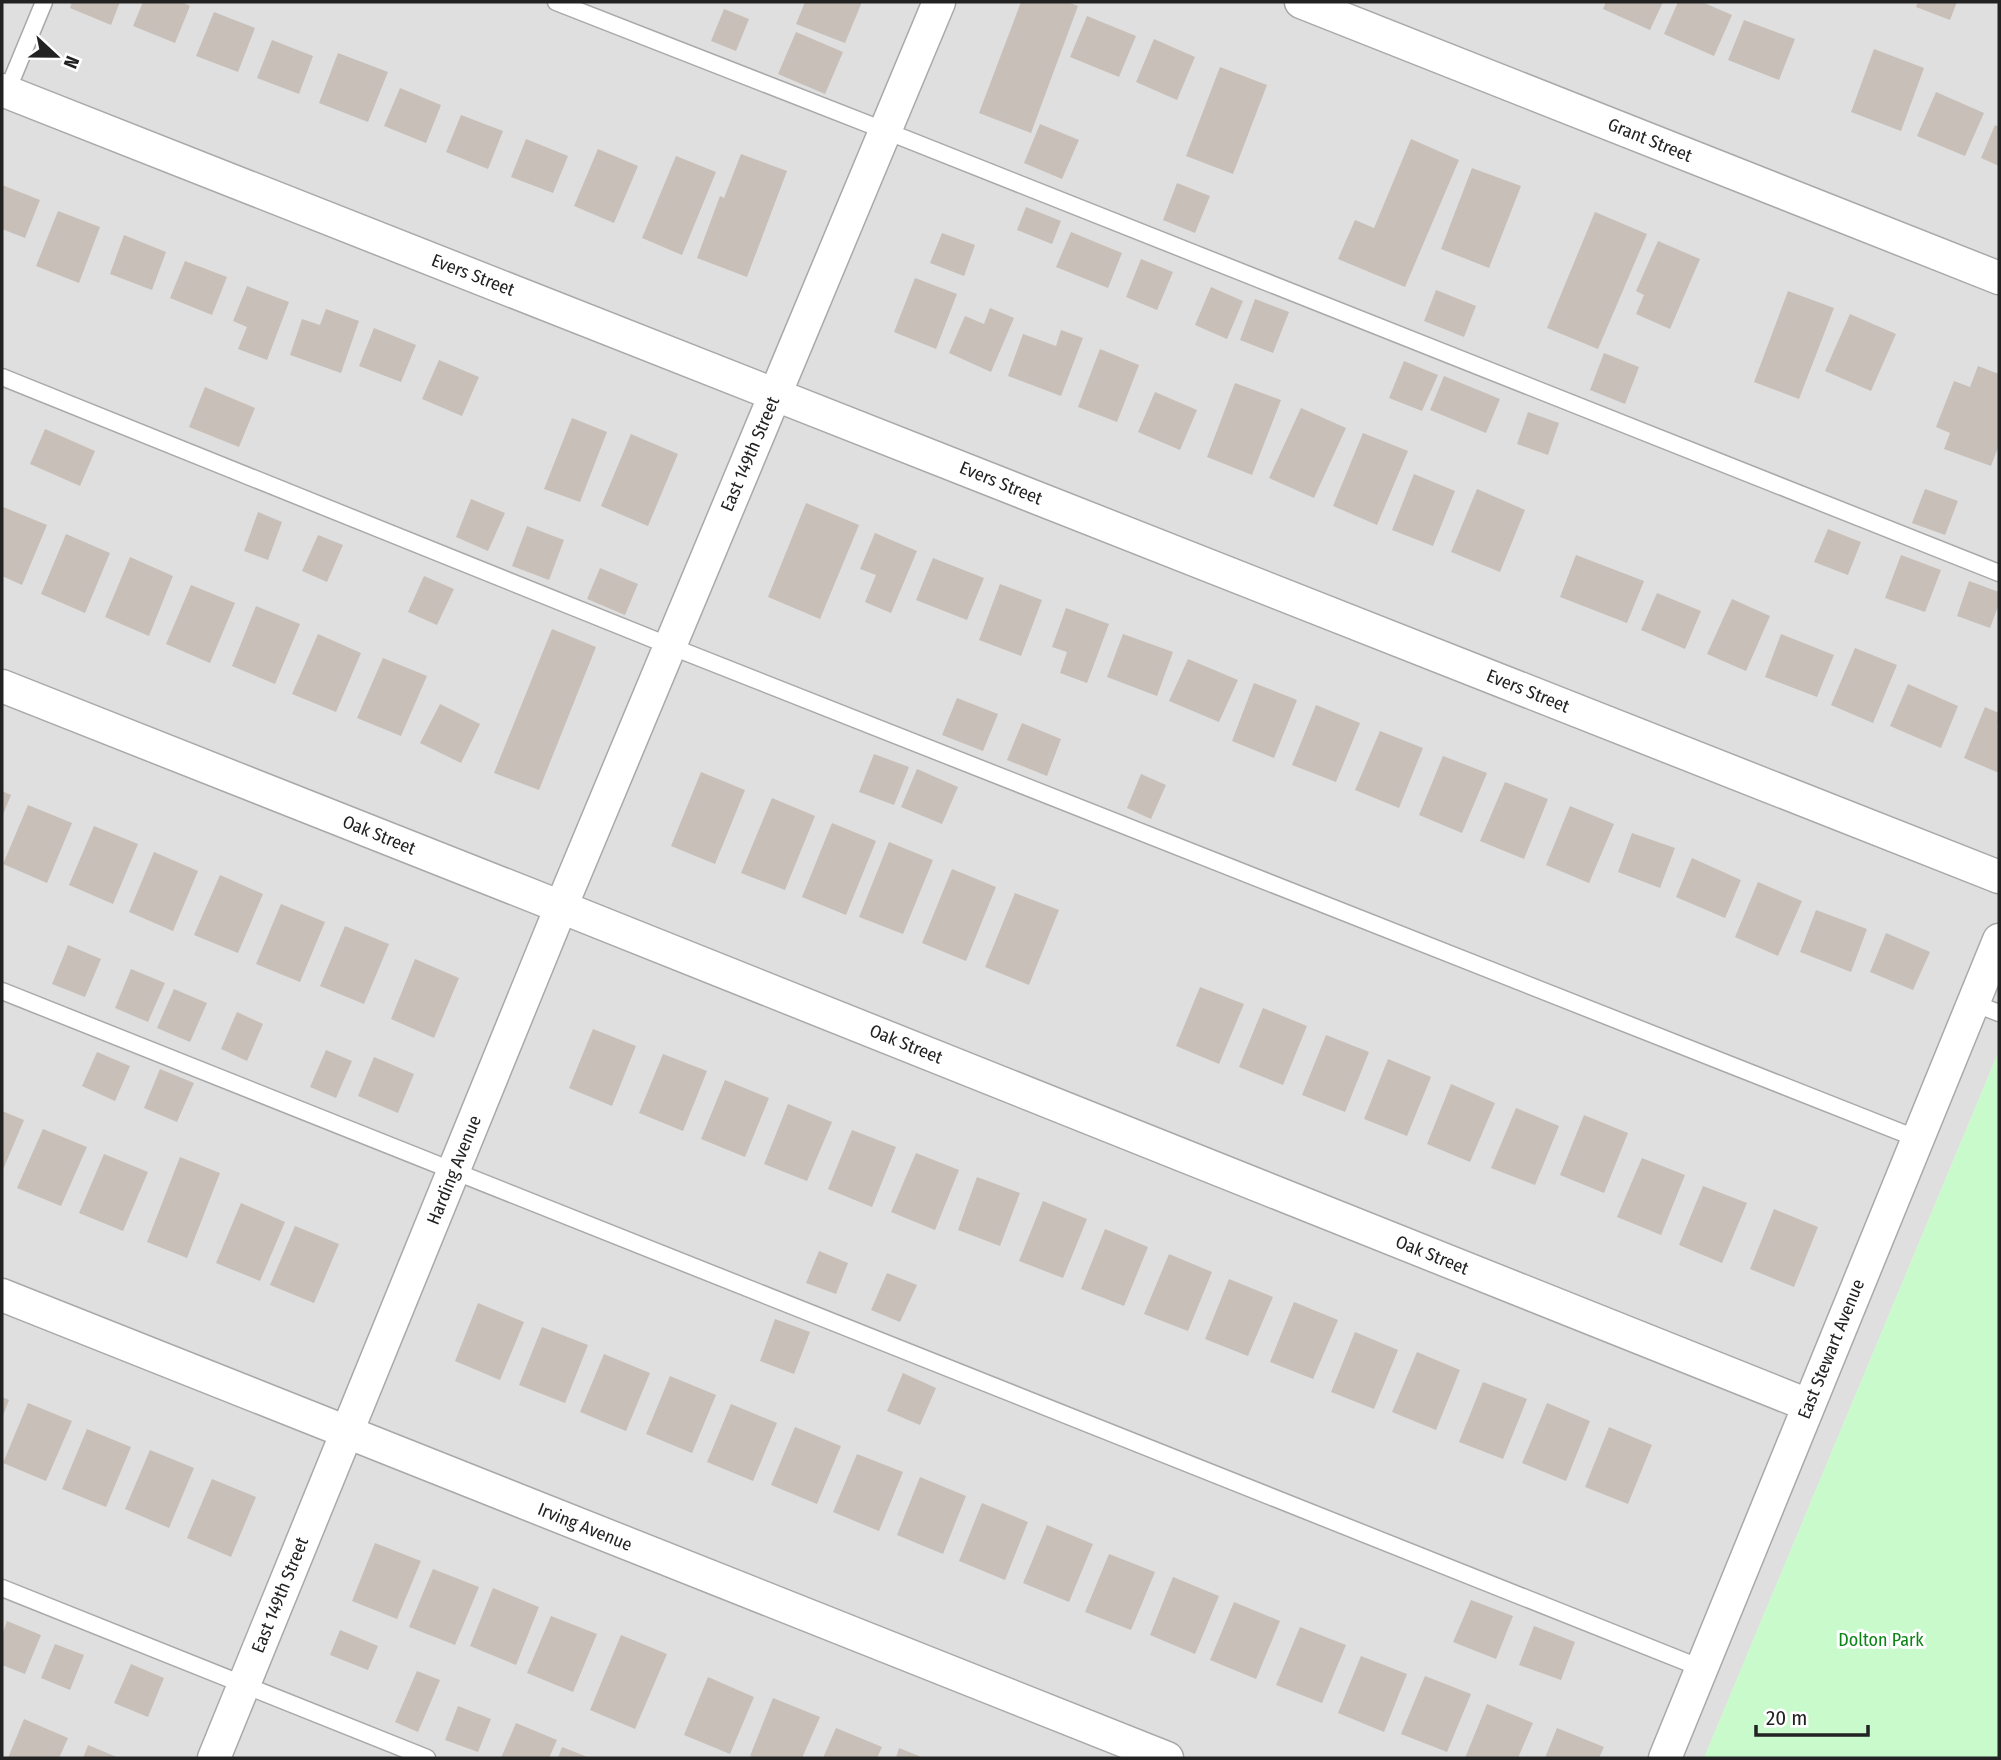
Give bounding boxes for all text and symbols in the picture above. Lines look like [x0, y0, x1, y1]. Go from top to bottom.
north arrow [21, 21, 91, 91]
text: N [59, 53, 84, 72]
street label: Grant Street [1605, 113, 1695, 167]
street label: Evers Street [428, 249, 518, 301]
street label: East 149th Street [716, 393, 784, 515]
street label: Evers Street [956, 456, 1046, 510]
street label: Evers Street [1483, 664, 1573, 718]
street label: Oak Street [339, 810, 419, 860]
street label: Oak Street [866, 1019, 946, 1069]
street label: Harding Avenue [422, 1112, 486, 1228]
street label: Oak Street [1392, 1230, 1472, 1280]
street label: East Stewart Avenue [1793, 1276, 1869, 1422]
street label: Irving Avenue [535, 1498, 635, 1556]
street label: East 149th Street [247, 1534, 313, 1656]
park label: Dolton Park [1838, 1629, 1924, 1651]
scale bar [1756, 1694, 1868, 1738]
text: 20 m [1766, 1705, 1807, 1731]

